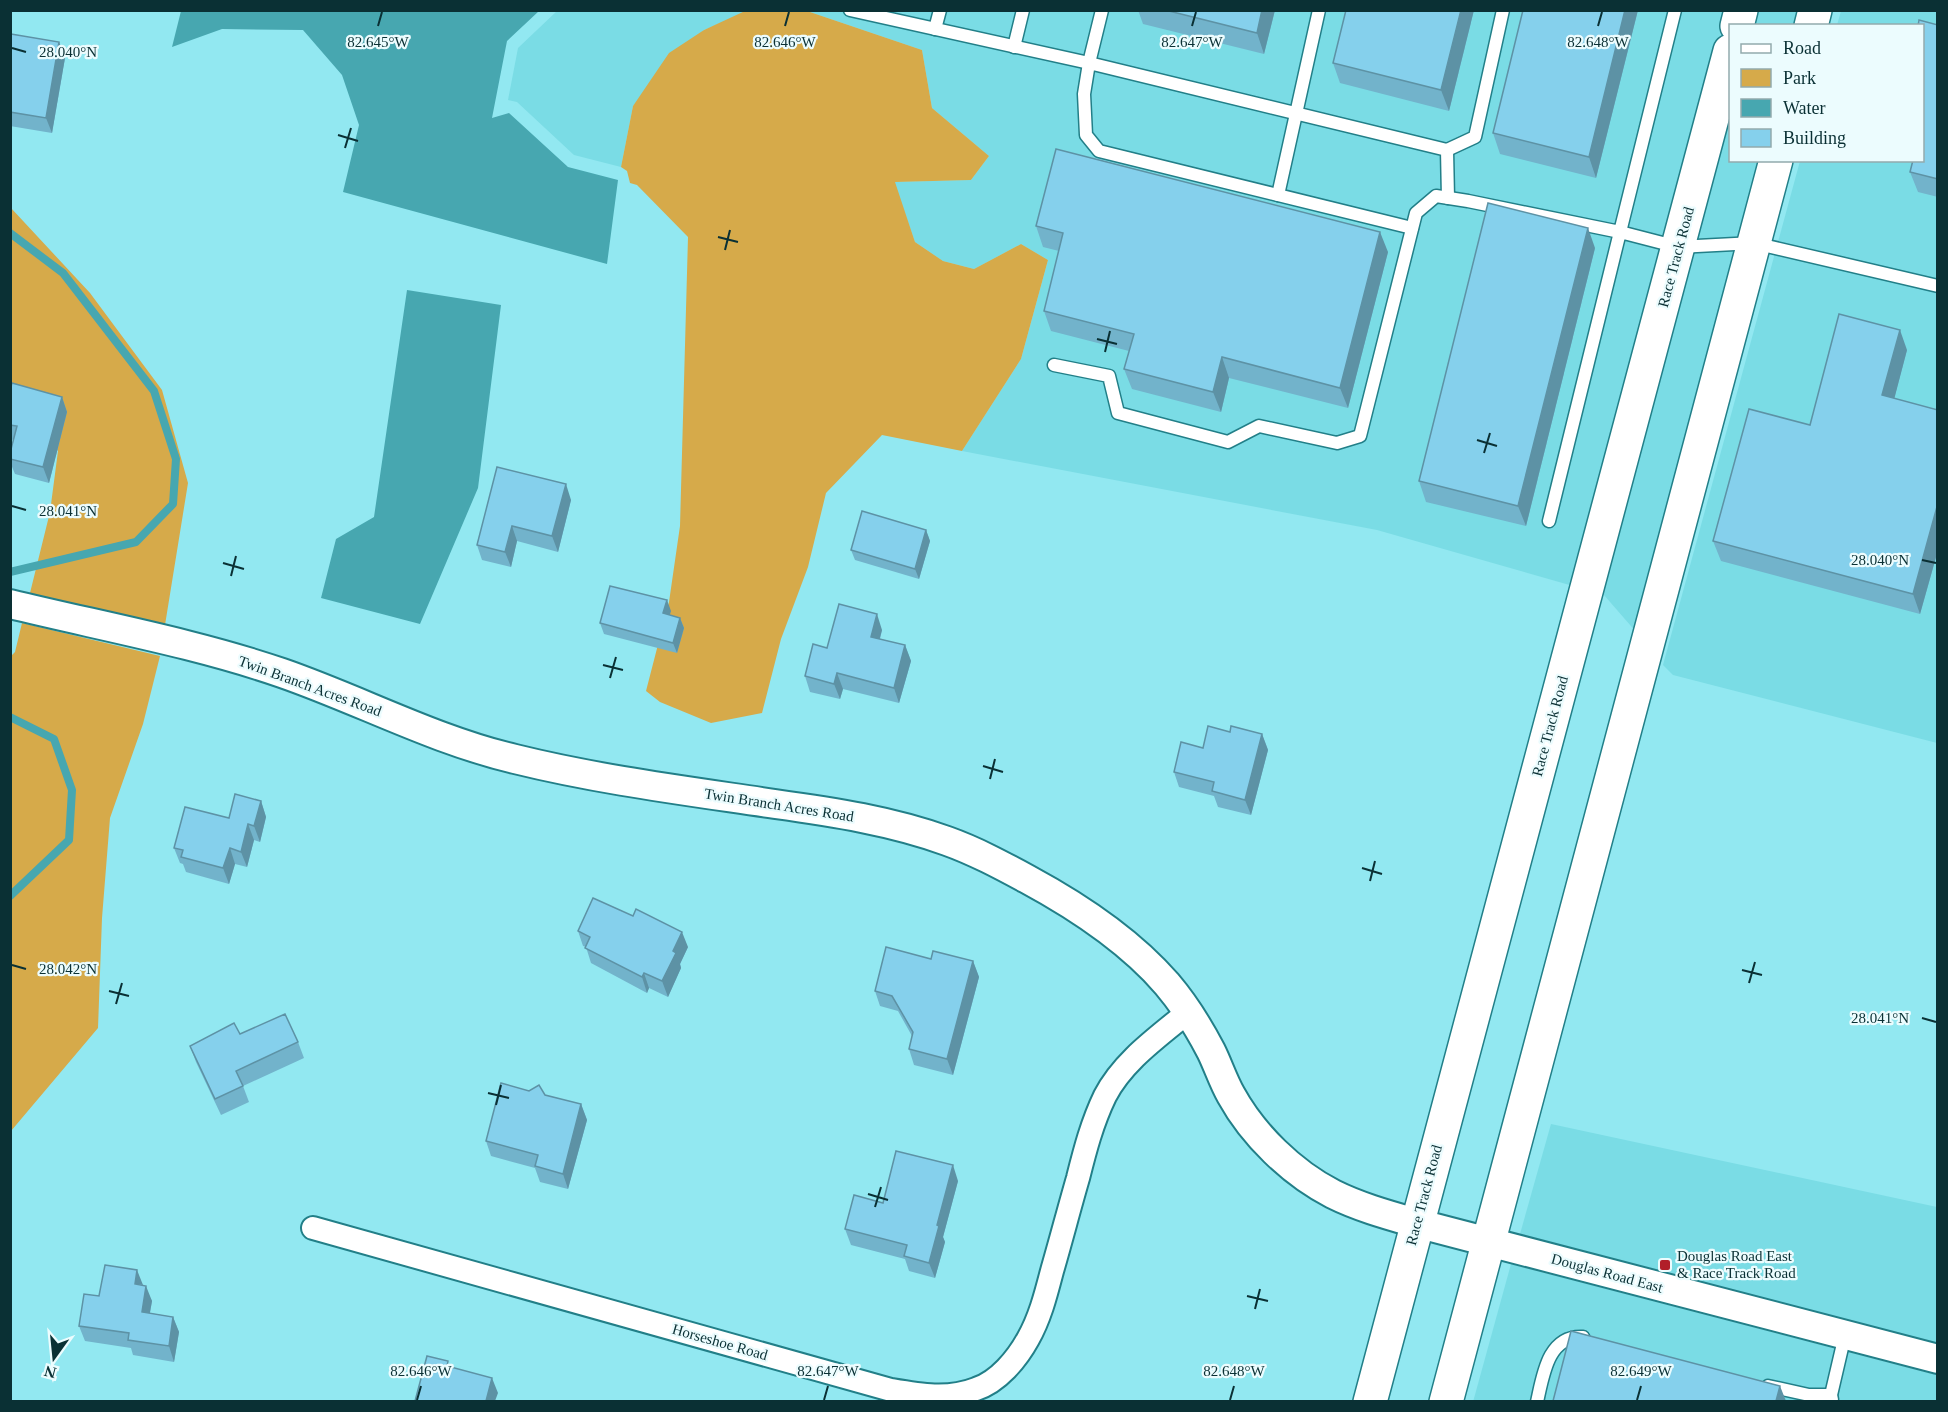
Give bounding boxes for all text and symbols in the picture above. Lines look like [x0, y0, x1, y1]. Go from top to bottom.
legend [1729, 24, 1924, 162]
text: 82.645°W [347, 34, 410, 50]
text: 82.646°W [754, 34, 817, 50]
text: 82.647°W [1161, 34, 1224, 50]
text: 82.648°W [1567, 34, 1630, 50]
text: Road [1783, 38, 1821, 58]
text: 28.040°N [39, 44, 97, 60]
text: Park [1783, 68, 1816, 88]
text: Water [1783, 98, 1826, 118]
text: Building [1783, 128, 1846, 148]
street label: Race Track Road [1655, 205, 1697, 309]
text: 28.041°N [39, 503, 97, 519]
text: 28.040°N [1851, 552, 1909, 568]
street label: Twin Branch Acres Road [236, 653, 384, 720]
street label: Race Track Road [1529, 674, 1571, 778]
street label: Twin Branch Acres Road [703, 785, 855, 825]
text: 28.042°N [39, 961, 97, 977]
text: 28.041°N [1851, 1010, 1909, 1026]
street label: Race Track Road [1403, 1143, 1445, 1247]
place label: Douglas Road East & Race Track Road [1677, 1248, 1796, 1281]
street label: Douglas Road East [1549, 1250, 1665, 1296]
marker: Douglas Road East & Race Track Road [1658, 1258, 1672, 1272]
street label: Horseshoe Road [670, 1321, 770, 1363]
north arrow [24, 1328, 84, 1388]
text: N [42, 1362, 58, 1382]
text: 82.646°W [390, 1363, 453, 1379]
text: 82.647°W [797, 1363, 860, 1379]
text: 82.648°W [1203, 1363, 1266, 1379]
text: 82.649°W [1610, 1363, 1673, 1379]

